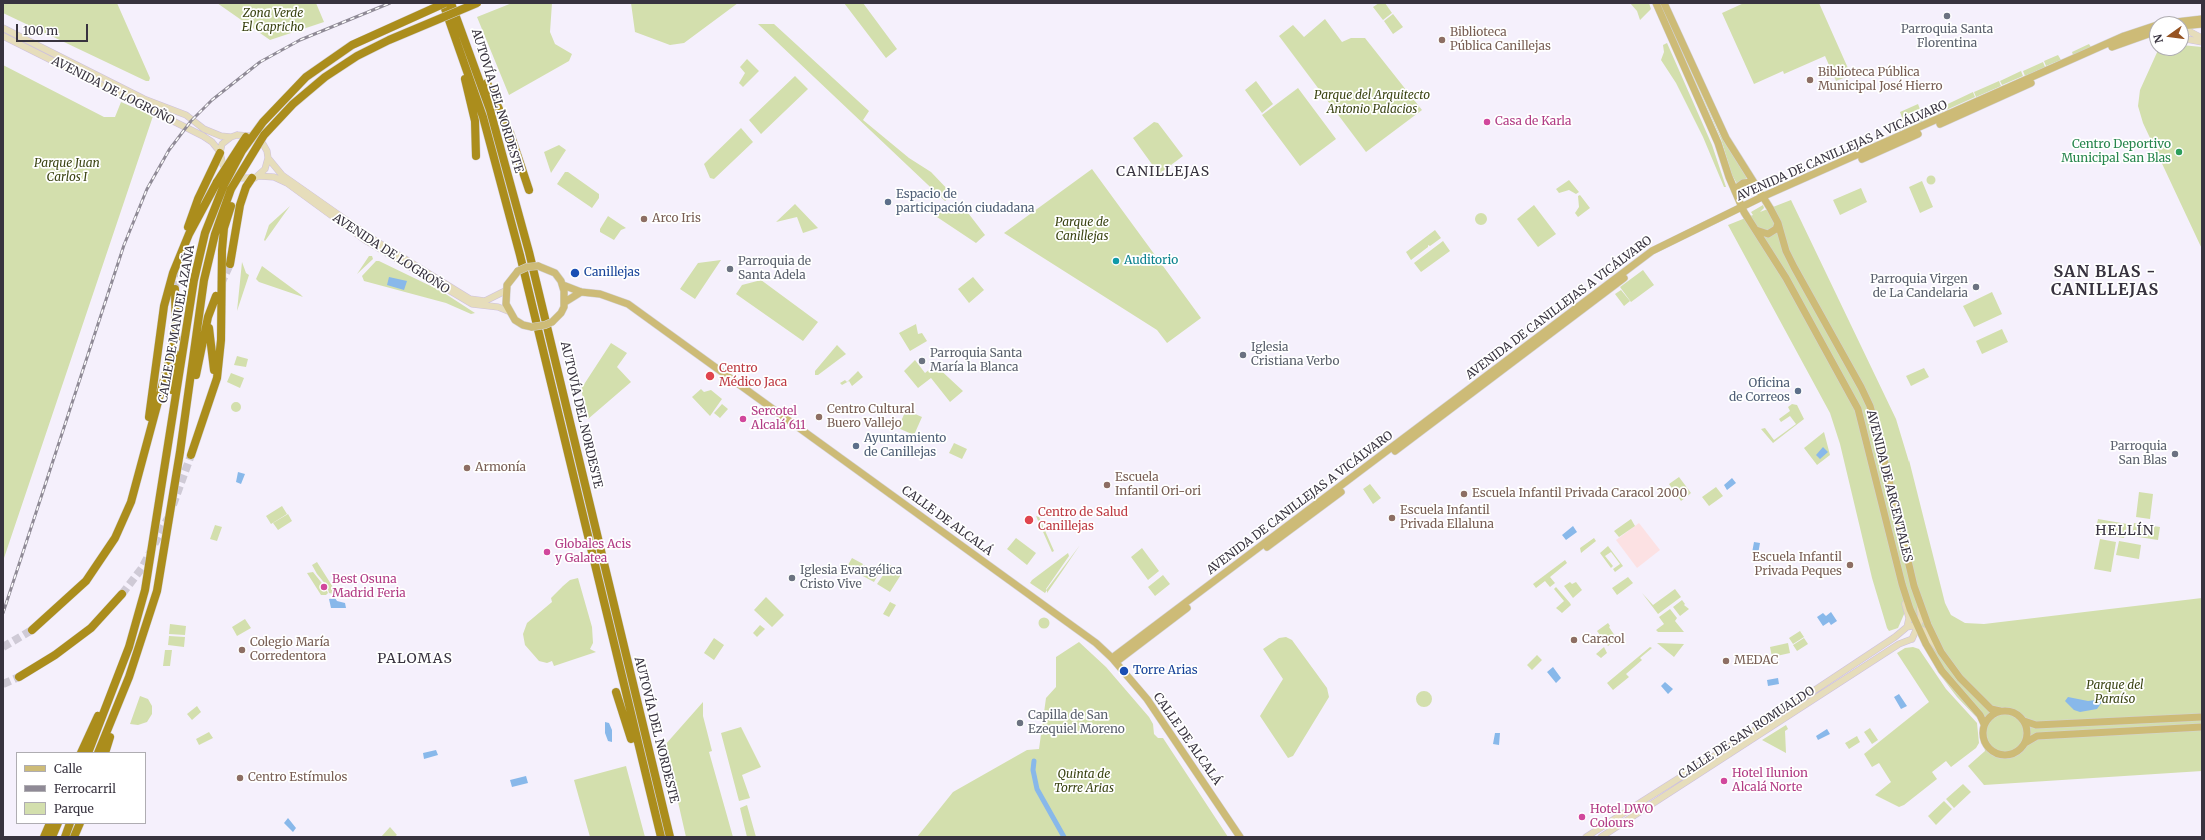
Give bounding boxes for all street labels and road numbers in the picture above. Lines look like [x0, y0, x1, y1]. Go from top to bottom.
street label: AUTOVÍA DEL NORDESTE [468, 27, 526, 175]
street label: AVENIDA DE LOGROÑO [49, 54, 177, 128]
street label: AVENIDA DE CANILLEJAS A VICÁLVARO [1734, 98, 1950, 204]
street label: AVENIDA DE LOGROÑO [330, 211, 452, 297]
street label: AVENIDA DE CANILLEJAS A VICÁLVARO [1463, 233, 1655, 383]
street label: CALLE DE MANUEL AZAÑA [156, 244, 198, 404]
street label: AUTOVÍA DEL NORDESTE [557, 340, 605, 490]
street label: AVENIDA DE ARCENTALES [1863, 408, 1915, 564]
street label: AVENIDA DE CANILLEJAS A VICÁLVARO [1204, 428, 1396, 578]
street label: CALLE DE ALCALÁ [899, 483, 995, 559]
street label: AUTOVÍA DEL NORDESTE [631, 655, 681, 805]
street label: CALLE DE SAN ROMUALDO [1676, 684, 1818, 782]
street label: CALLE DE ALCALÁ [1150, 690, 1224, 788]

